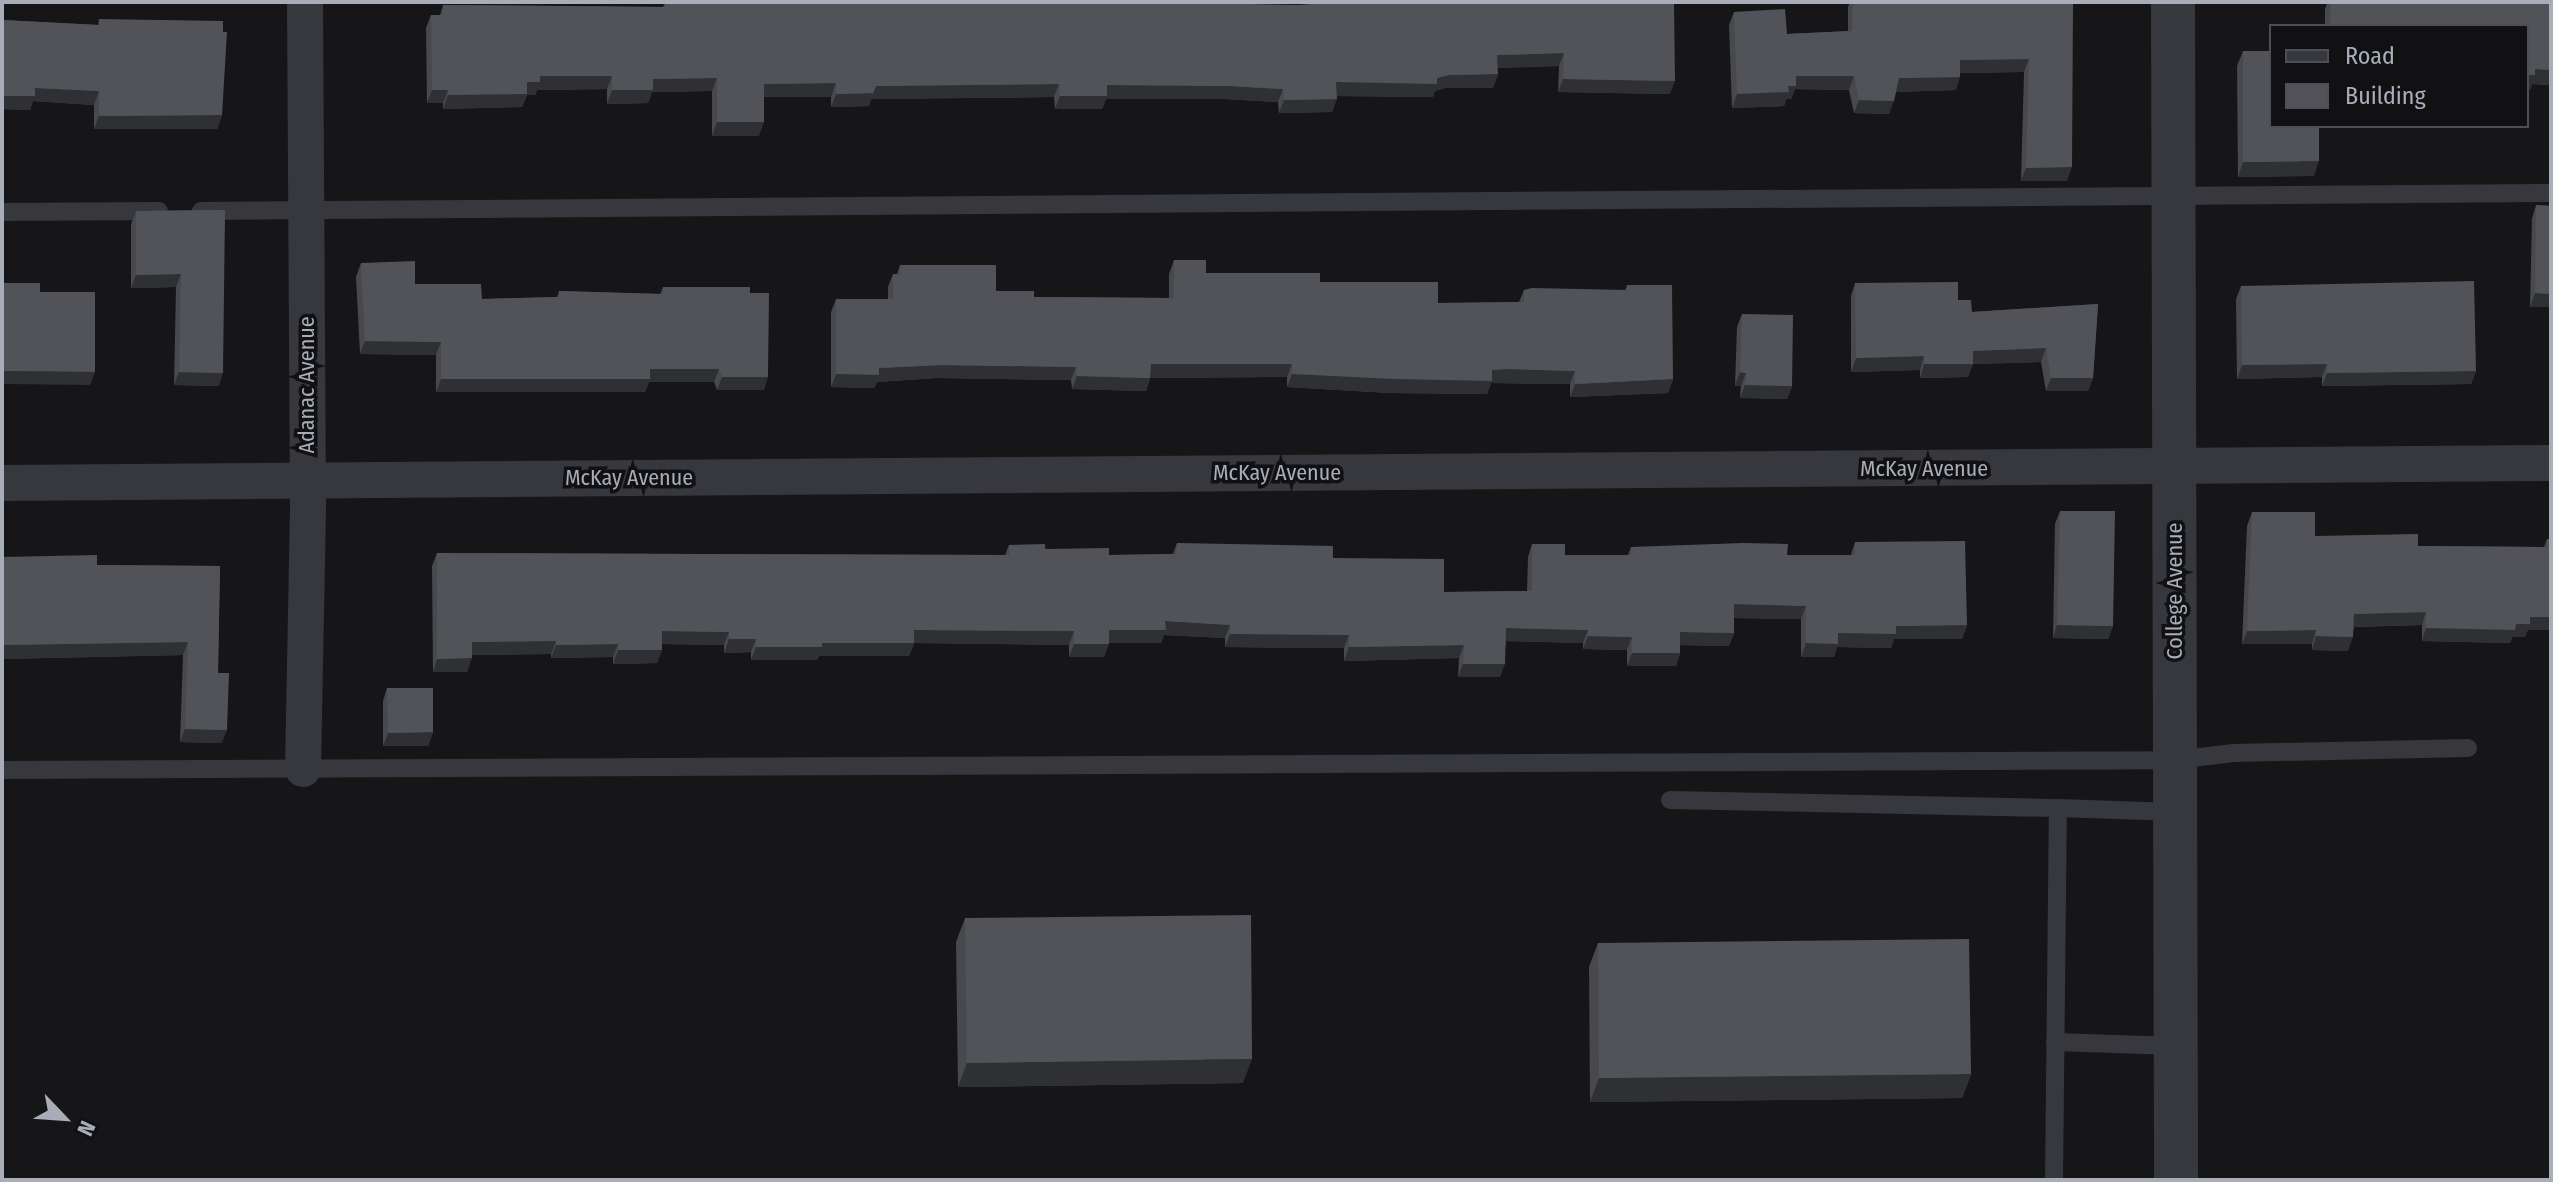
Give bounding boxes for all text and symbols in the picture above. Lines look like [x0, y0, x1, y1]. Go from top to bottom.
legend [2269, 24, 2529, 128]
text: Road [2345, 42, 2395, 70]
text: Building [2345, 82, 2426, 110]
street label: Adanac Avenue [294, 316, 320, 454]
street label: McKay Avenue [1860, 456, 1988, 482]
street label: McKay Avenue [1213, 460, 1341, 486]
street label: McKay Avenue [565, 465, 693, 491]
street label: College Avenue [2162, 523, 2188, 659]
north arrow [24, 1078, 104, 1158]
text: N [71, 1117, 101, 1140]

